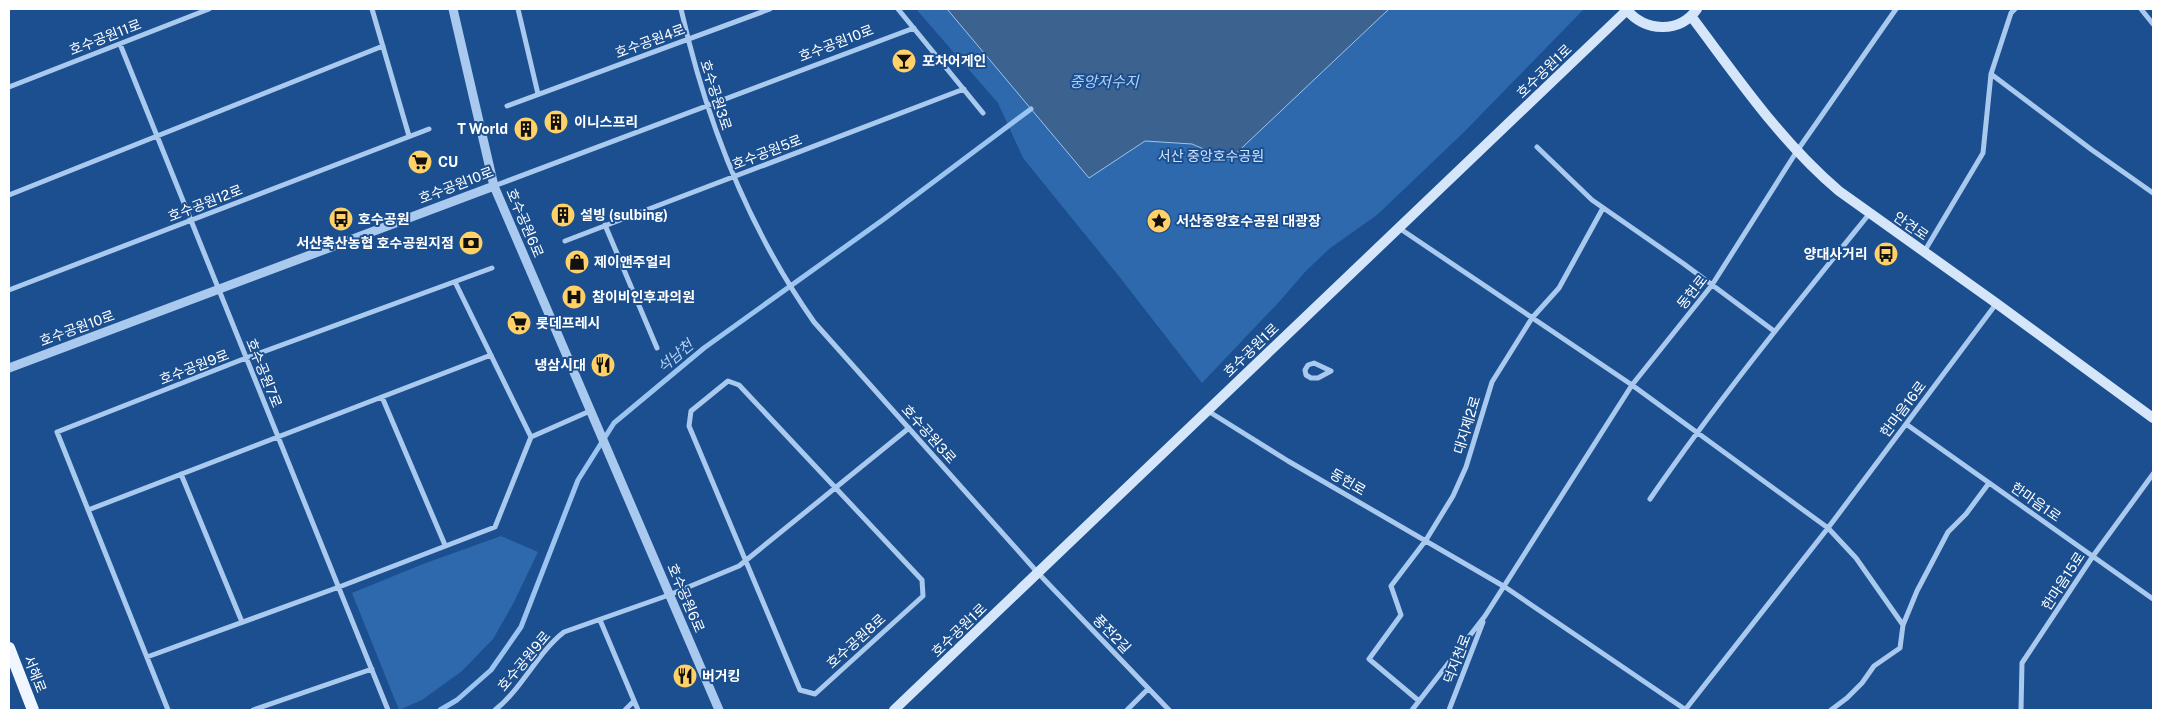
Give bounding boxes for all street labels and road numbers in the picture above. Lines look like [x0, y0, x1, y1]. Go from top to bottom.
street label: 호수공원11로 [67, 16, 143, 58]
street label: 호수공원4로 [613, 21, 687, 61]
street label: 호수공원10로 [796, 21, 876, 65]
street label: 호수공원1로 [1513, 41, 1575, 101]
street label: 호수공원3로 [697, 58, 735, 132]
street label: 호수공원5로 [730, 131, 804, 173]
street label: 호수공원10로 [416, 163, 496, 207]
street label: 호수공원12로 [166, 181, 245, 225]
street label: 호수공원6로 [503, 186, 547, 260]
street label: 안견로 [1891, 208, 1932, 244]
street label: 동헌로 [1674, 272, 1710, 312]
street label: 호수공원10로 [37, 307, 117, 349]
street label: 호수공원1로 [1220, 320, 1282, 380]
street label: 호수공원7로 [243, 336, 285, 410]
street label: 호수공원9로 [157, 346, 231, 388]
street label: 한마음16로 [1877, 378, 1929, 440]
street label: 대지제2로 [1451, 394, 1483, 456]
street label: 호수공원3로 [899, 401, 960, 467]
street label: 동헌로 [1327, 465, 1369, 499]
street label: 한마음1로 [2008, 479, 2064, 525]
street label: 한마음15로 [2038, 549, 2088, 613]
street label: 호수공원6로 [664, 561, 708, 635]
street label: 호수공원1로 [928, 600, 990, 660]
street label: 호수공원8로 [823, 610, 889, 672]
street label: 풍전2길 [1090, 612, 1134, 656]
street label: 호수공원9로 [494, 628, 554, 694]
street label: 덕지천로 [1440, 632, 1474, 686]
street label: 서해로 [21, 653, 49, 695]

